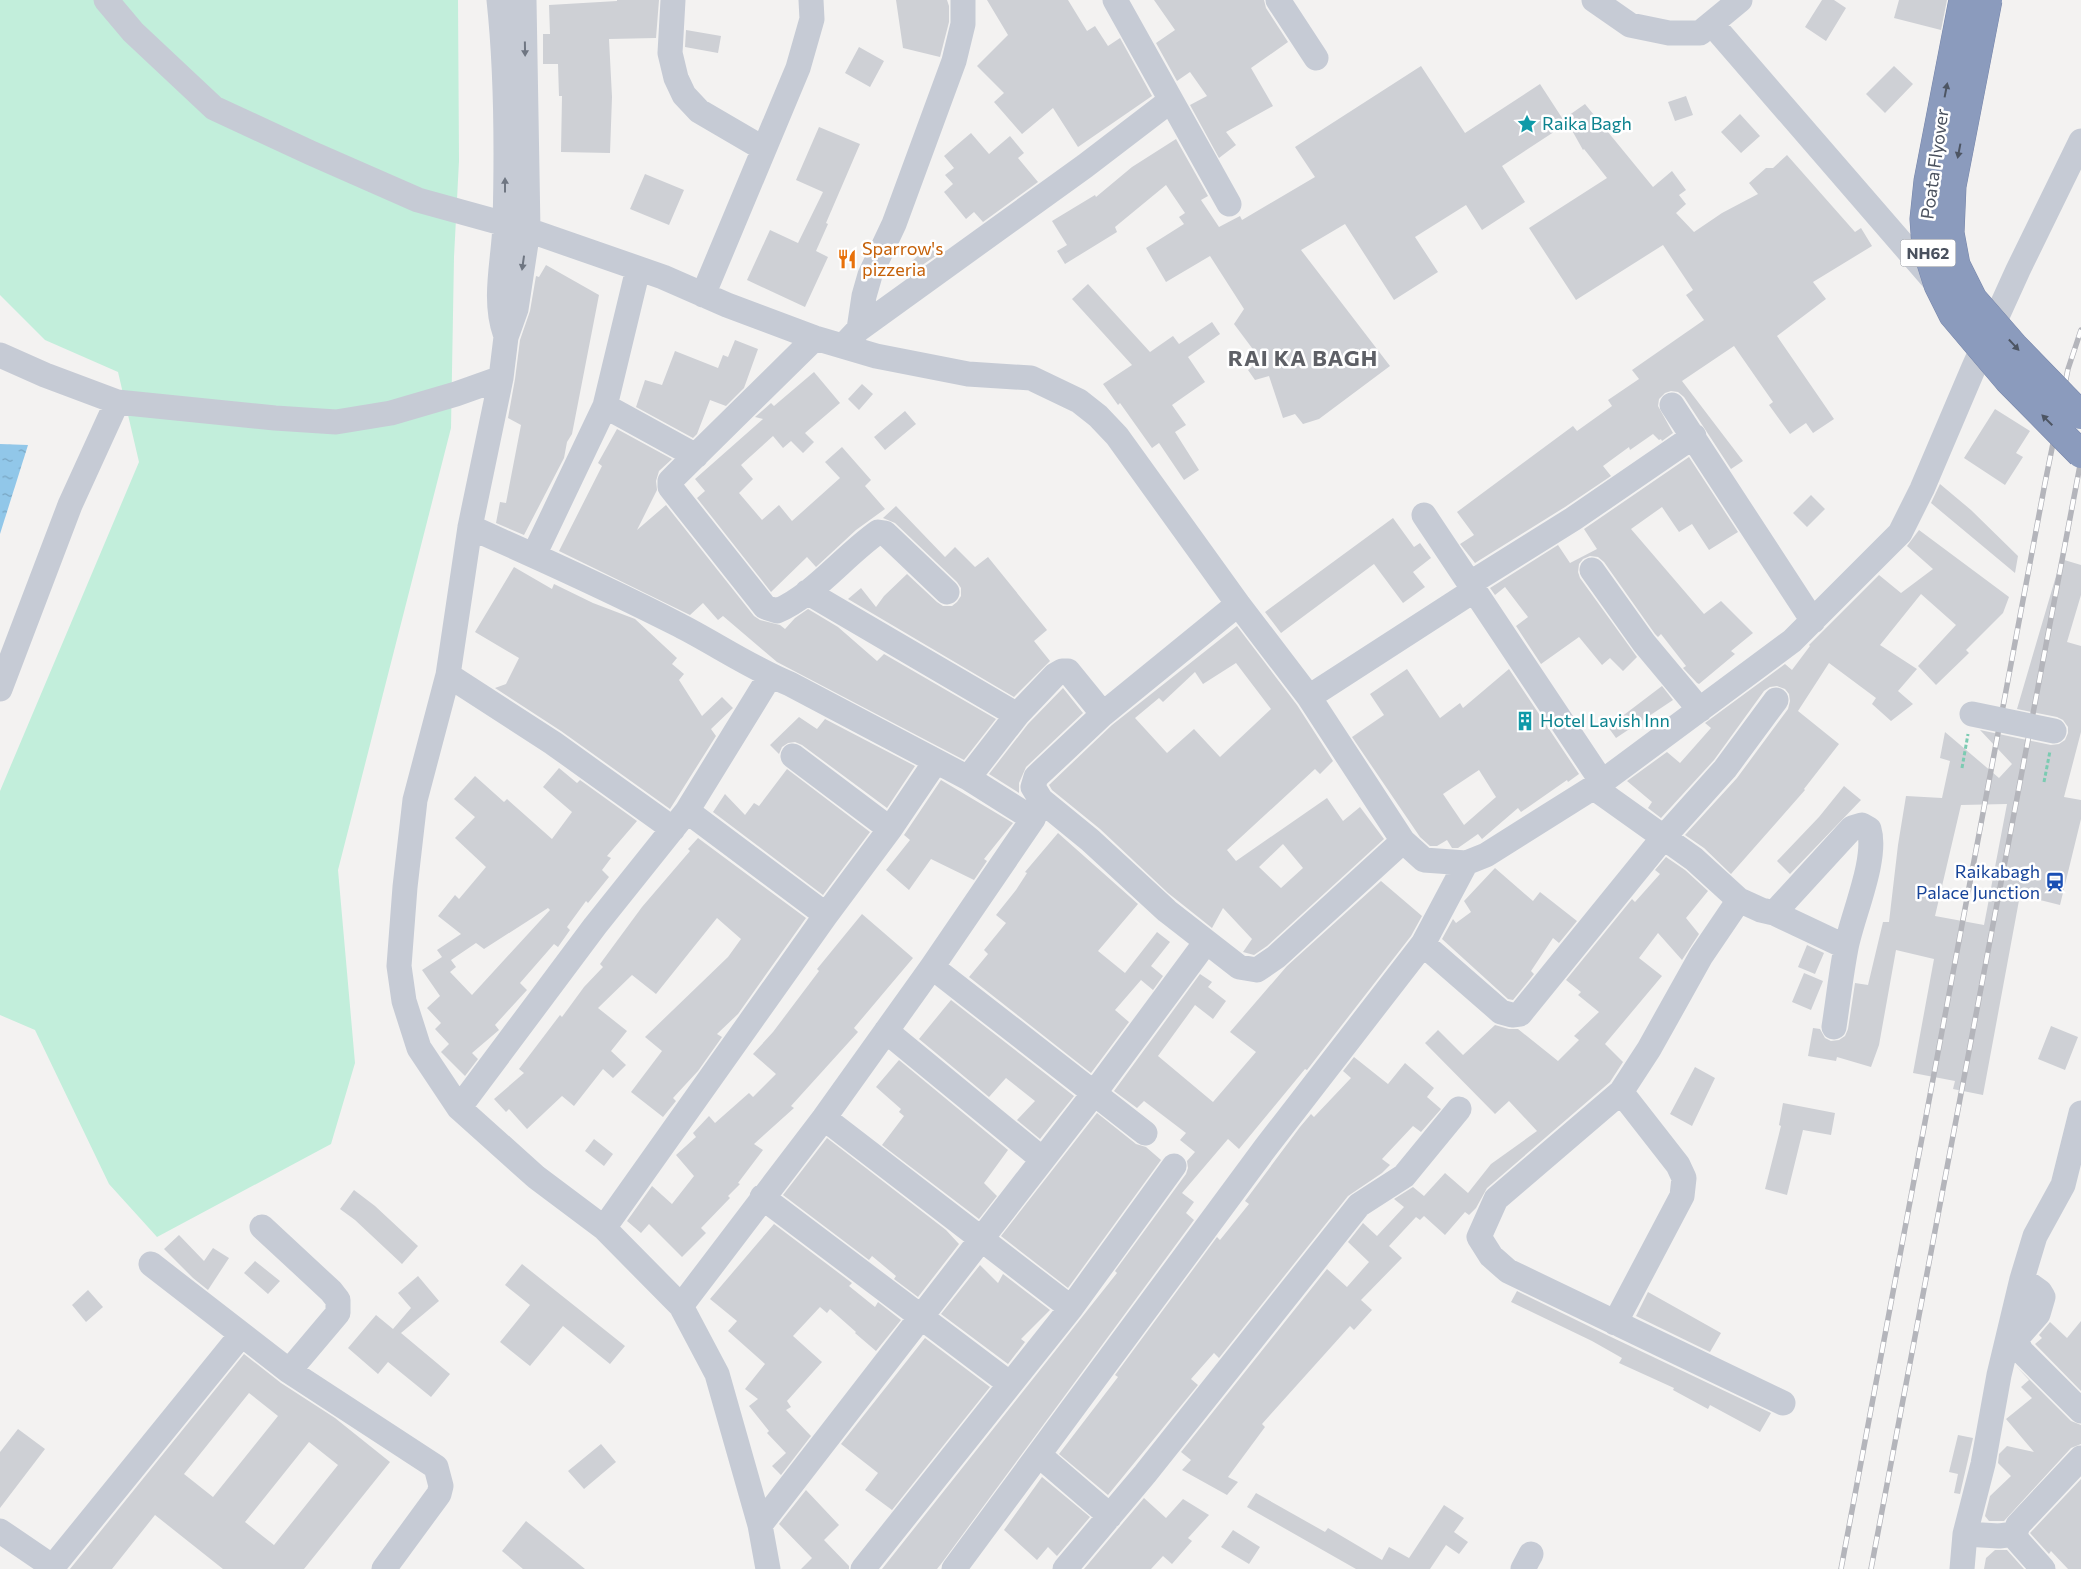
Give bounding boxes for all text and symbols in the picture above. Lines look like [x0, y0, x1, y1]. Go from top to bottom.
one-way arrow [521, 41, 529, 57]
one-way arrow [1942, 83, 1950, 98]
street label: Poata Flyover [1915, 107, 1953, 221]
place label: Raika Bagh [1542, 112, 1632, 134]
place icon: Raika Bagh [1516, 113, 1538, 135]
one-way arrow [1955, 143, 1963, 159]
one-way arrow [501, 177, 509, 193]
place label: Sparrow's pizzeria [862, 237, 943, 280]
road number: NH62 [1900, 240, 1956, 266]
restaurant icon: Sparrow's pizzeria [836, 248, 858, 270]
one-way arrow [519, 256, 527, 272]
one-way arrow [2008, 339, 2020, 351]
district label: RAI KA BAGH [1228, 344, 1378, 371]
one-way arrow [2041, 414, 2053, 426]
place label: Hotel Lavish Inn [1540, 709, 1670, 731]
building icon: Hotel Lavish Inn [1514, 710, 1536, 732]
place label: Raikabagh Palace Junction [1916, 860, 2040, 903]
station icon: Raikabagh Palace Junction [2044, 871, 2066, 893]

